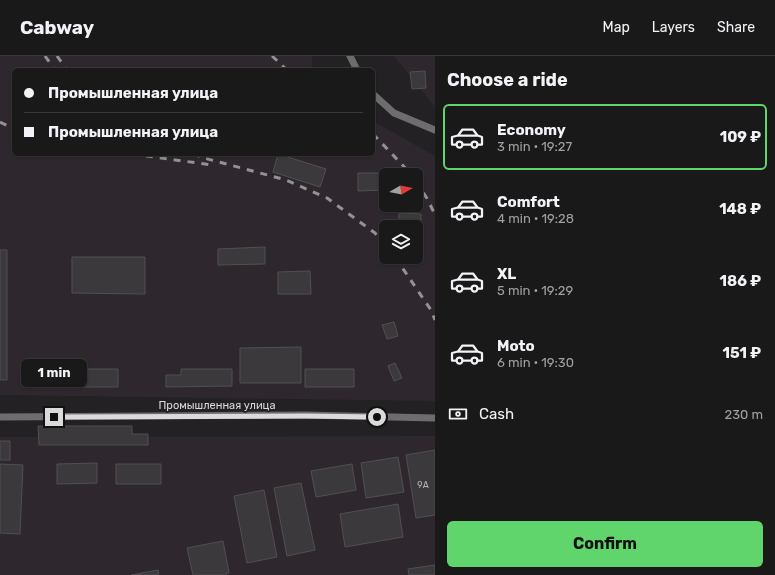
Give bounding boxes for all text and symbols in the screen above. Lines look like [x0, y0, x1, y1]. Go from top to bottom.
text: Cabway [20, 16, 94, 39]
text: Map [603, 19, 630, 36]
text: Layers [652, 19, 695, 36]
text: Share [717, 19, 755, 36]
text: Choose a ride [447, 69, 568, 91]
text: Промышленная улица [48, 84, 218, 102]
icon: car [449, 119, 485, 155]
text: Economy [497, 121, 566, 139]
text: Промышленная улица [48, 123, 218, 141]
text: 109 ₽ [720, 128, 761, 146]
text: 3 min · 19:27 [497, 139, 572, 154]
north arrow [379, 168, 423, 212]
map controls [379, 168, 423, 264]
icon: car [449, 191, 485, 227]
text: Comfort [497, 193, 560, 211]
text: 148 ₽ [719, 200, 761, 218]
text: 4 min · 19:28 [497, 211, 574, 226]
button: layers [379, 220, 423, 264]
icon: car [449, 263, 485, 299]
text: XL [497, 265, 516, 283]
text: 186 ₽ [720, 272, 761, 290]
text: 5 min · 19:29 [497, 283, 573, 298]
icon: car [449, 335, 485, 371]
text: Moto [497, 337, 535, 355]
text: 151 ₽ [722, 344, 761, 362]
text: 6 min · 19:30 [497, 355, 574, 370]
callout: 1 min [21, 359, 87, 387]
text: 1 min [37, 365, 71, 380]
street label: Промышленная улица [158, 399, 276, 412]
icon: cash [447, 403, 469, 425]
text: Cash [479, 405, 514, 423]
text: 230 m [725, 407, 763, 422]
route end [45, 408, 63, 426]
route start [368, 408, 386, 426]
house number: 9А [417, 480, 429, 490]
button: Confirm [447, 521, 763, 567]

